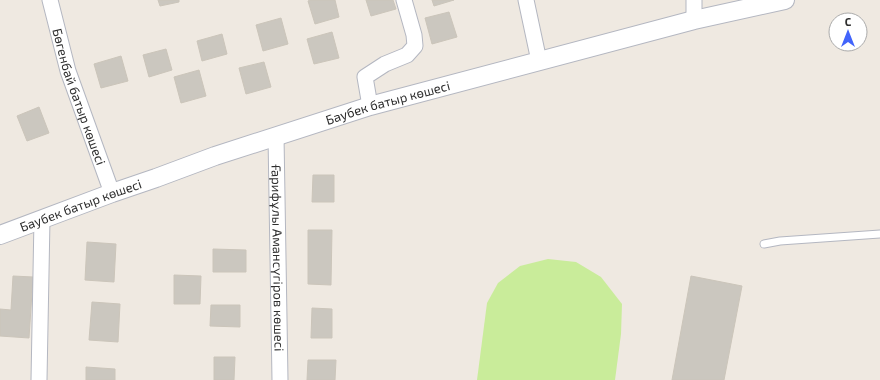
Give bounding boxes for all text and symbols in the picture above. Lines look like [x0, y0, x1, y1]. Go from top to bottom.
north arrow [828, 12, 868, 52]
text: С [845, 15, 852, 28]
street label: Бөгенбай батыр көшесі [49, 26, 109, 167]
street label: Баубек батыр көшесі [323, 77, 452, 128]
street label: Ғарифұлы Амансүгіров көшесі [268, 164, 288, 352]
street label: Баубек батыр көшесі [17, 176, 144, 235]

